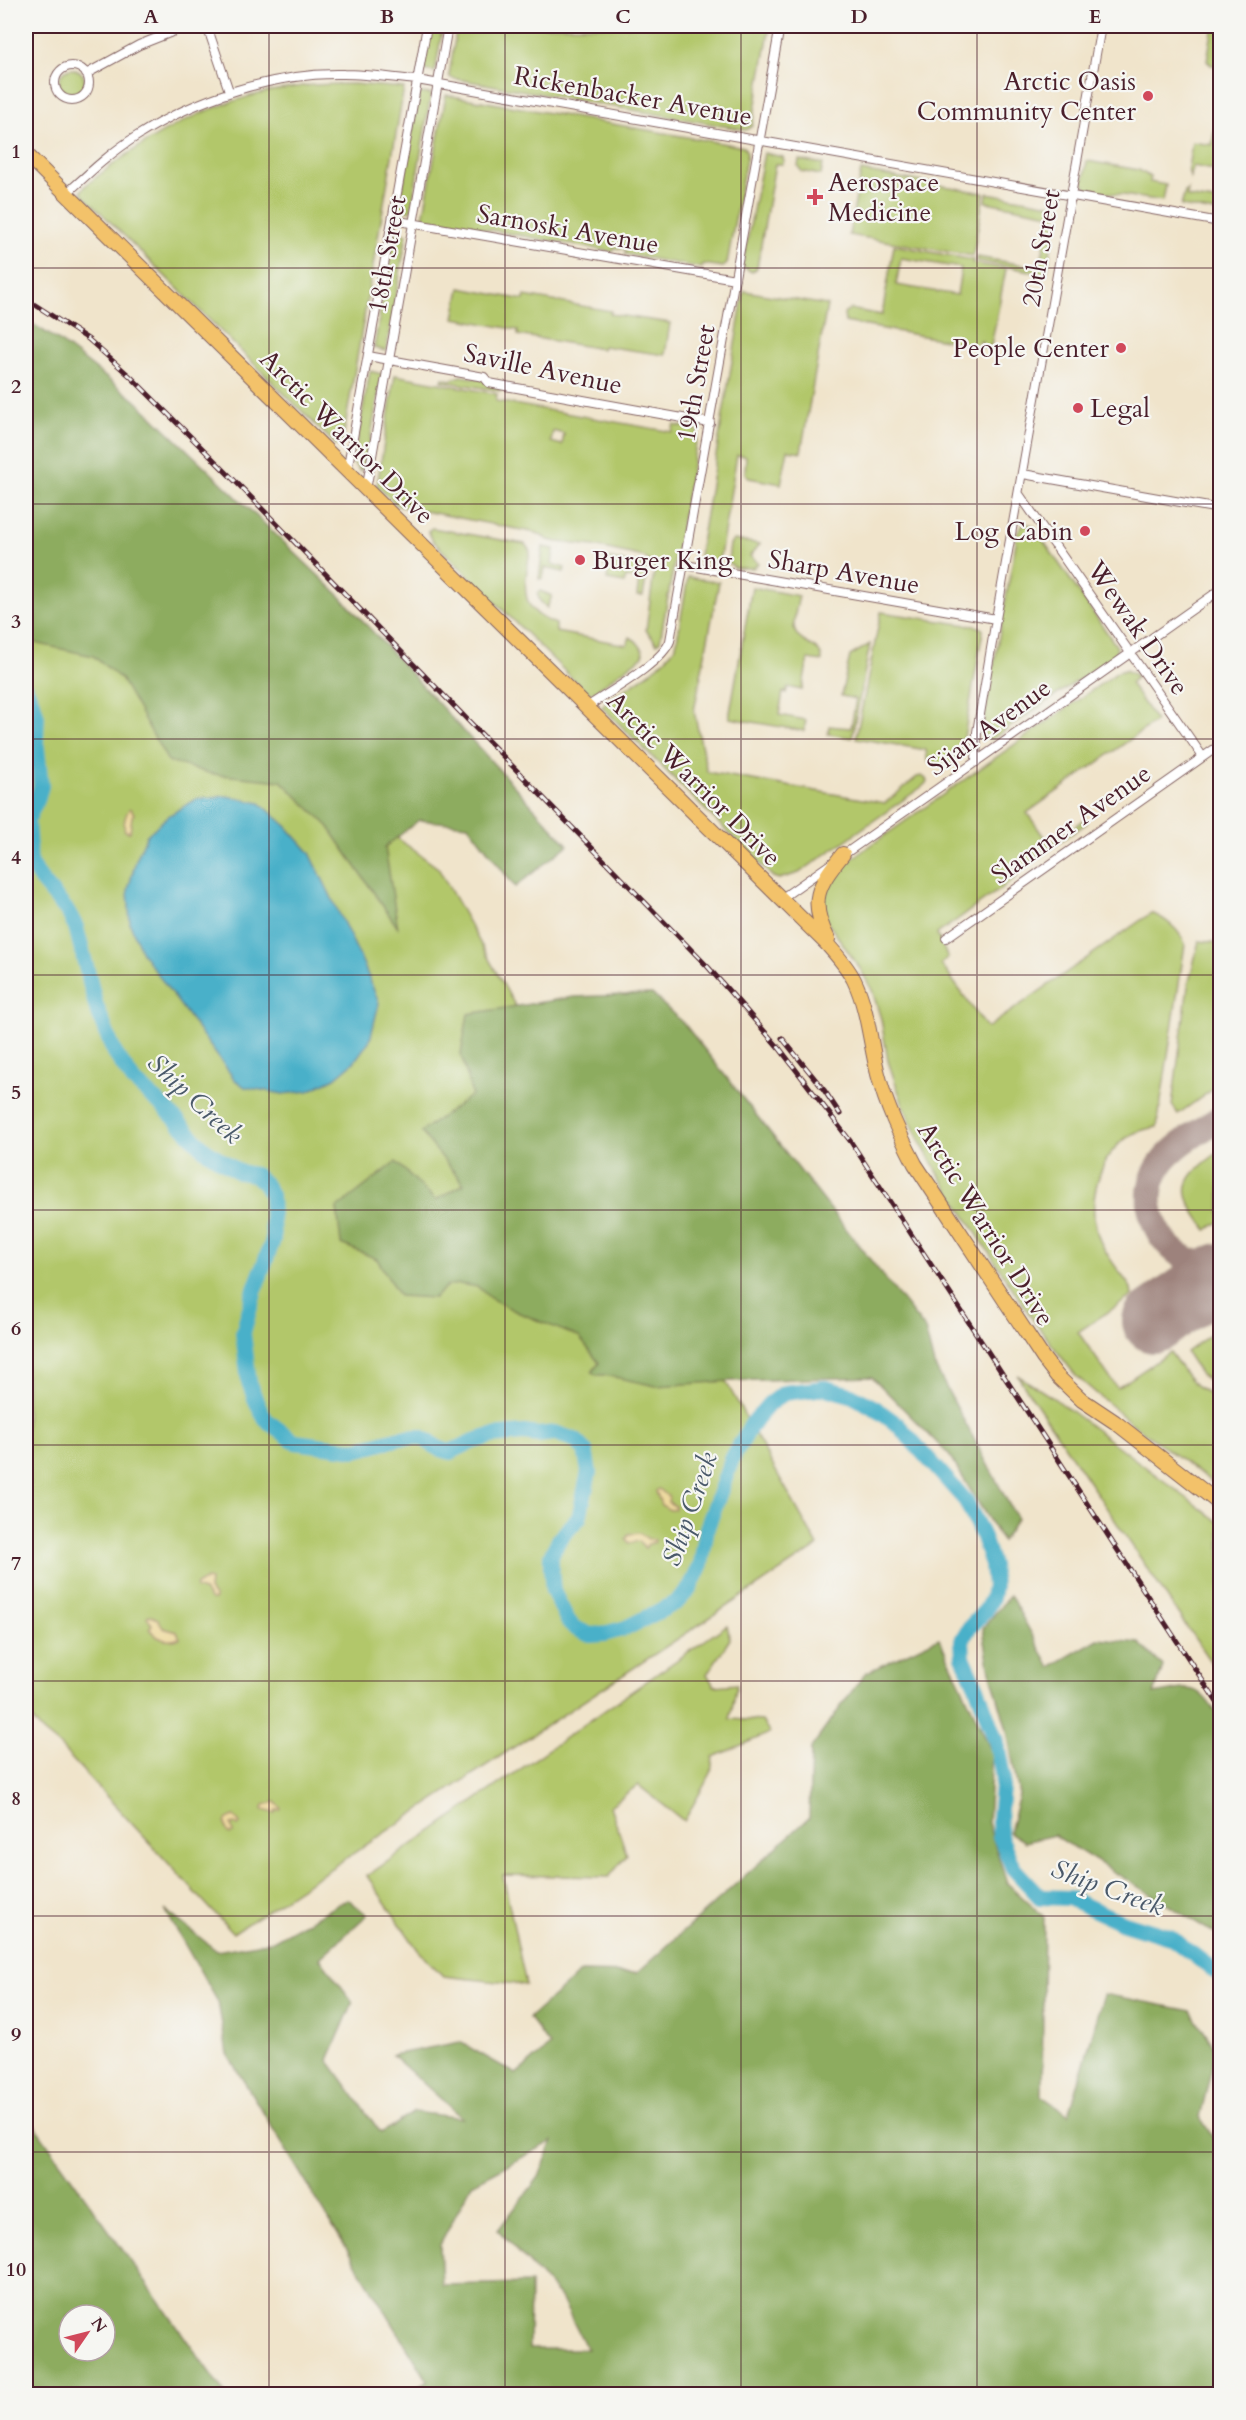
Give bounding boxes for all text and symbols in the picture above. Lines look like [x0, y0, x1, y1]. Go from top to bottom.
text: A [143, 3, 159, 30]
text: B [380, 3, 394, 30]
text: C [615, 3, 631, 30]
text: D [850, 3, 868, 30]
text: E [1089, 3, 1101, 30]
street label: Rickenbacker Avenue [511, 58, 755, 134]
place label: Arctic Oasis Community Center [917, 64, 1137, 129]
marker: Arctic Oasis Community Center [1141, 89, 1155, 103]
text: 1 [11, 138, 21, 165]
place label: Aerospace Medicine [828, 165, 939, 230]
street label: 20th Street [1013, 187, 1069, 309]
marker: Aerospace Medicine [806, 188, 824, 206]
street label: 18th Street [359, 193, 415, 315]
street label: Sarnoski Avenue [474, 196, 662, 262]
street label: 19th Street [668, 322, 724, 444]
place label: People Center [953, 331, 1110, 366]
street label: Saville Avenue [461, 335, 625, 403]
marker: People Center [1114, 341, 1128, 355]
street label: Arctic Warrior Drive [252, 342, 442, 532]
text: 2 [11, 373, 21, 400]
place label: Legal [1090, 391, 1150, 426]
marker: Legal [1071, 401, 1085, 415]
place label: Log Cabin [955, 514, 1073, 549]
marker: Log Cabin [1078, 524, 1092, 538]
street label: Sharp Avenue [766, 541, 922, 603]
place label: Burger King [592, 543, 733, 578]
marker: Burger King [573, 553, 587, 567]
street label: Wewak Drive [1078, 553, 1197, 702]
text: 3 [11, 608, 21, 635]
street label: Sijan Avenue [920, 670, 1058, 784]
street label: Arctic Warrior Drive [599, 684, 789, 874]
street label: Slammer Avenue [984, 756, 1158, 892]
text: 4 [11, 844, 21, 871]
water label: Ship Creek [139, 1045, 251, 1153]
text: 5 [11, 1079, 21, 1106]
street label: Arctic Warrior Drive [909, 1116, 1063, 1332]
text: 6 [11, 1315, 21, 1342]
water label: Ship Creek [653, 1447, 727, 1571]
text: 7 [11, 1550, 21, 1577]
text: 8 [11, 1785, 21, 1812]
water label: Ship Creek [1046, 1850, 1170, 1926]
text: 9 [11, 2021, 21, 2048]
text: 10 [6, 2256, 26, 2283]
north arrow [57, 2303, 117, 2363]
text: N [85, 2313, 112, 2337]

